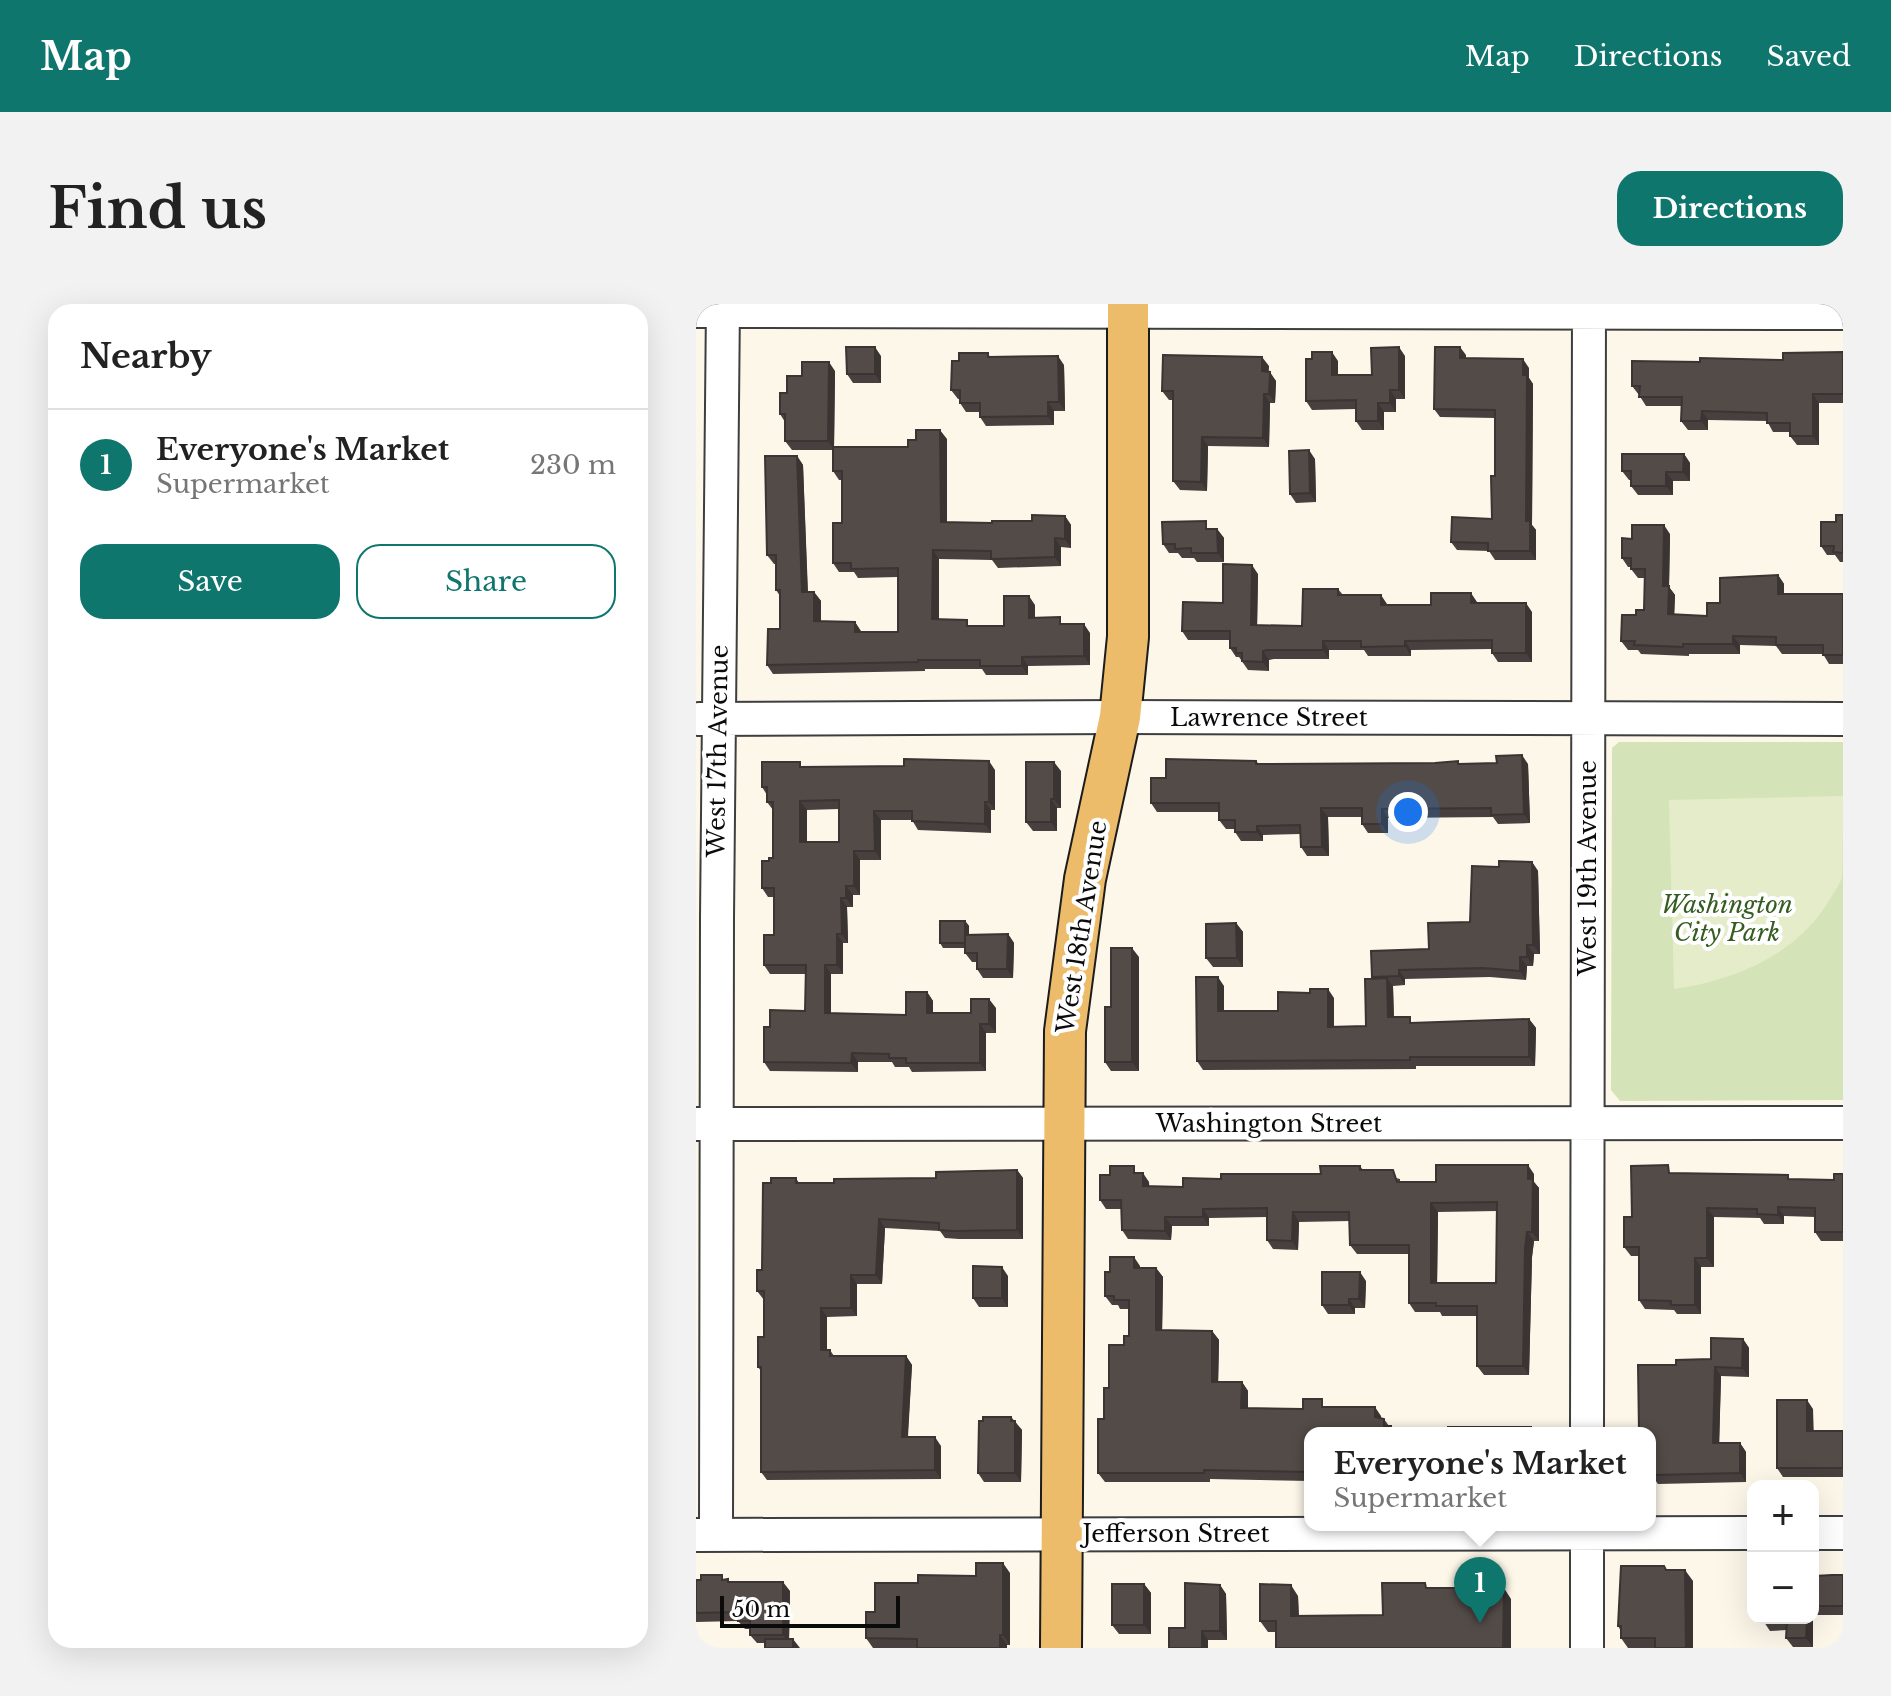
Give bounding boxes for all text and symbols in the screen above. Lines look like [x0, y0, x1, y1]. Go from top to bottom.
text: Map [40, 33, 132, 80]
text: Map [1465, 39, 1530, 74]
text: Directions [1574, 39, 1723, 74]
text: Saved [1767, 39, 1851, 74]
button: Directions [1617, 171, 1843, 246]
text: Find us [48, 174, 267, 243]
text: Nearby [80, 335, 212, 377]
text: Everyone's Market [156, 431, 449, 468]
text: 1 [100, 449, 112, 481]
text: 230 m [530, 449, 616, 481]
text: Supermarket [156, 468, 330, 500]
button: Save [80, 544, 340, 619]
button: Share [356, 544, 616, 619]
street label: West 17th Avenue [701, 644, 734, 859]
street label: Lawrence Street [1170, 703, 1368, 732]
street label: West 19th Avenue [1573, 760, 1602, 977]
your location [1388, 792, 1428, 832]
street label: West 18th Avenue [1050, 818, 1113, 1036]
park label: Washington City Park [1661, 890, 1793, 947]
street label: Washington Street [1155, 1109, 1382, 1138]
popup [1304, 1427, 1656, 1531]
text: Everyone's Market [1333, 1445, 1627, 1482]
map controls [1747, 1480, 1819, 1624]
button: + [1747, 1480, 1819, 1552]
text: Supermarket [1333, 1482, 1507, 1514]
street label: Jefferson Street [1079, 1519, 1270, 1548]
button: − [1747, 1552, 1819, 1624]
pin: 1 [1454, 1557, 1506, 1623]
scale bar [720, 1592, 900, 1628]
text: 50 m [732, 1596, 790, 1623]

